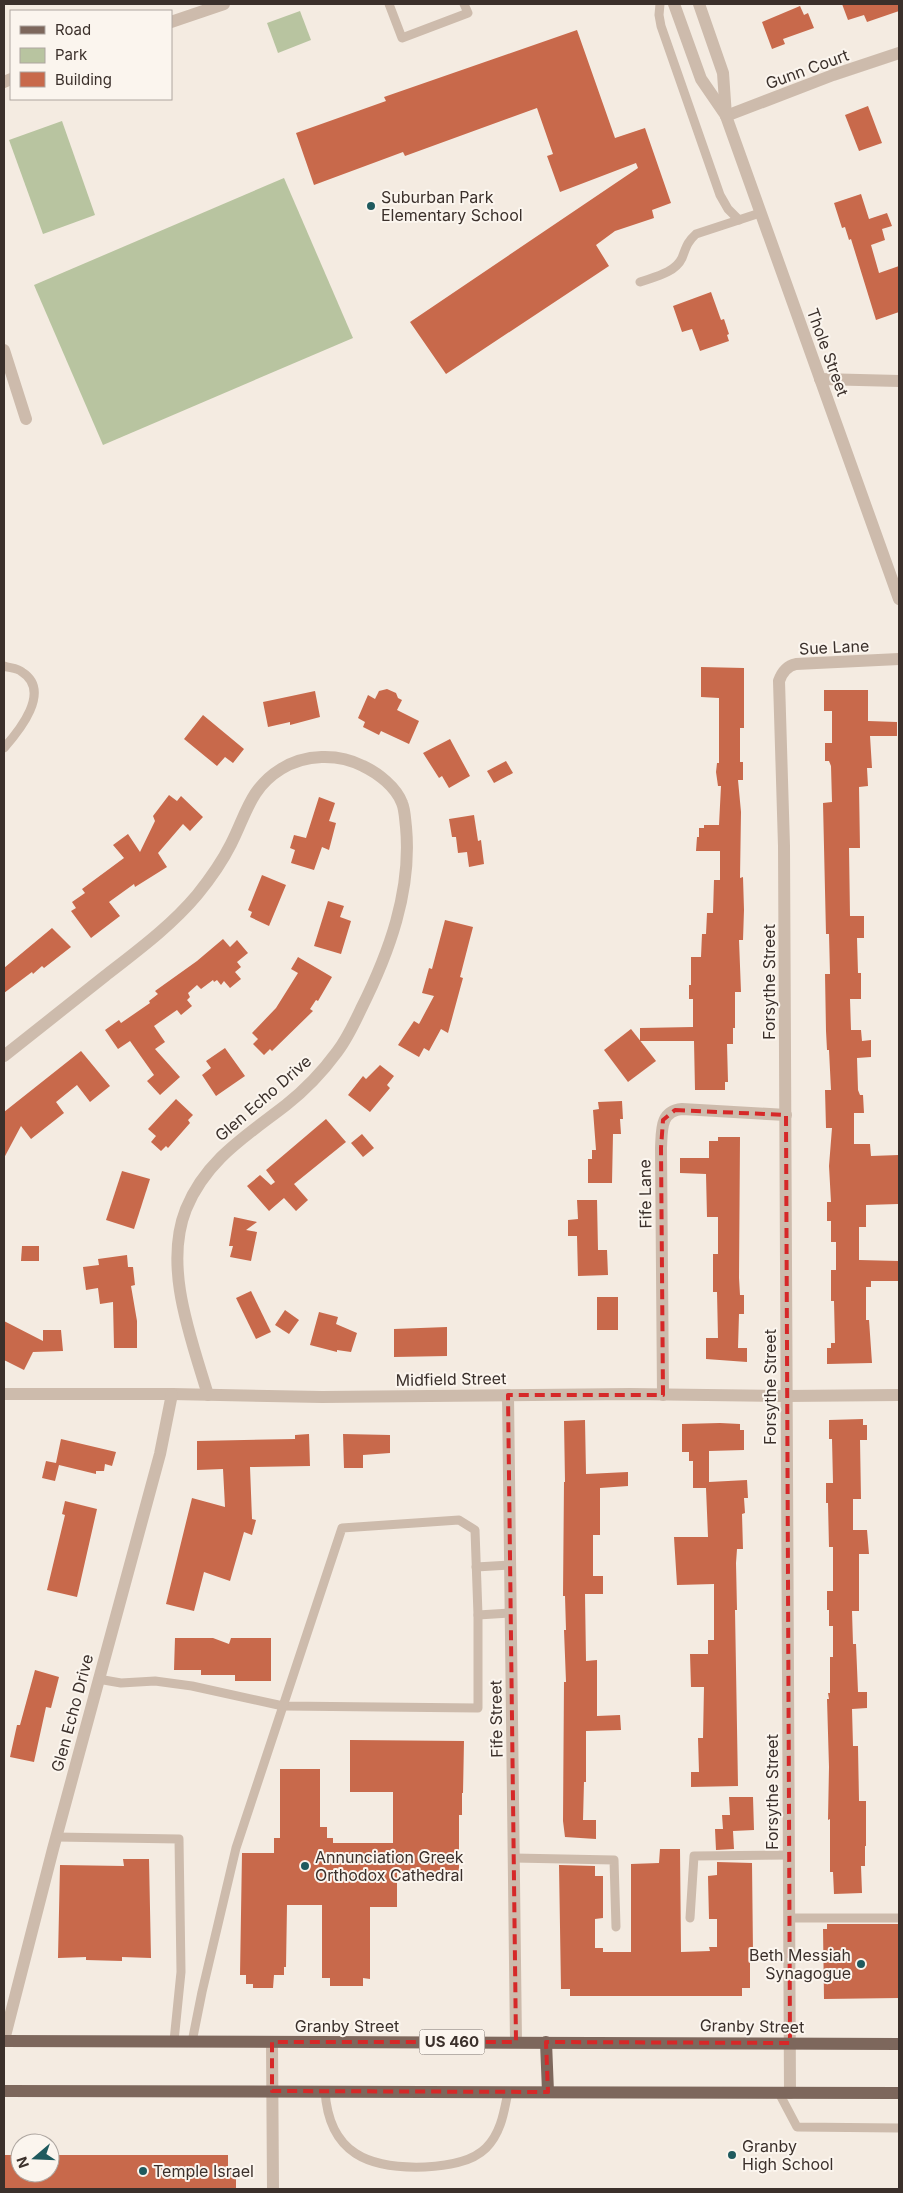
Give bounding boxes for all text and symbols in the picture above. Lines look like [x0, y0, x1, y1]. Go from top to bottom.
legend [10, 10, 172, 100]
text: Road [55, 20, 91, 39]
text: Park [55, 45, 88, 64]
street label: Gunn Court [763, 45, 851, 93]
text: Building [55, 70, 112, 89]
place label: Suburban Park Elementary School [381, 187, 523, 225]
marker: Suburban Park Elementary School [365, 200, 377, 212]
street label: Thole Street [803, 305, 853, 399]
street label: Sue Lane [798, 635, 870, 659]
street label: Forsythe Street [759, 924, 779, 1040]
street label: Glen Echo Drive [211, 1051, 315, 1145]
street label: Fife Lane [634, 1159, 656, 1229]
street label: Forsythe Street [760, 1329, 780, 1445]
street label: Midfield Street [396, 1368, 506, 1390]
street label: Glen Echo Drive [47, 1652, 97, 1774]
street label: Fife Street [485, 1680, 507, 1758]
street label: Forsythe Street [762, 1734, 782, 1850]
place label: Annunciation Greek Orthodox Cathedral [315, 1847, 464, 1885]
marker: Annunciation Greek Orthodox Cathedral [299, 1860, 311, 1872]
place label: Beth Messiah Synagogue [749, 1945, 851, 1983]
marker: Beth Messiah Synagogue [855, 1958, 867, 1970]
street label: Granby Street [700, 2015, 804, 2037]
street label: Granby Street [295, 2016, 399, 2036]
road number: US 460 [420, 2030, 484, 2054]
north arrow [10, 2133, 60, 2183]
place label: Granby High School [742, 2136, 833, 2174]
marker: Granby High School [726, 2149, 738, 2161]
text: N [12, 2155, 32, 2170]
place label: Temple Israel [153, 2161, 254, 2181]
marker: Temple Israel [137, 2165, 149, 2177]

